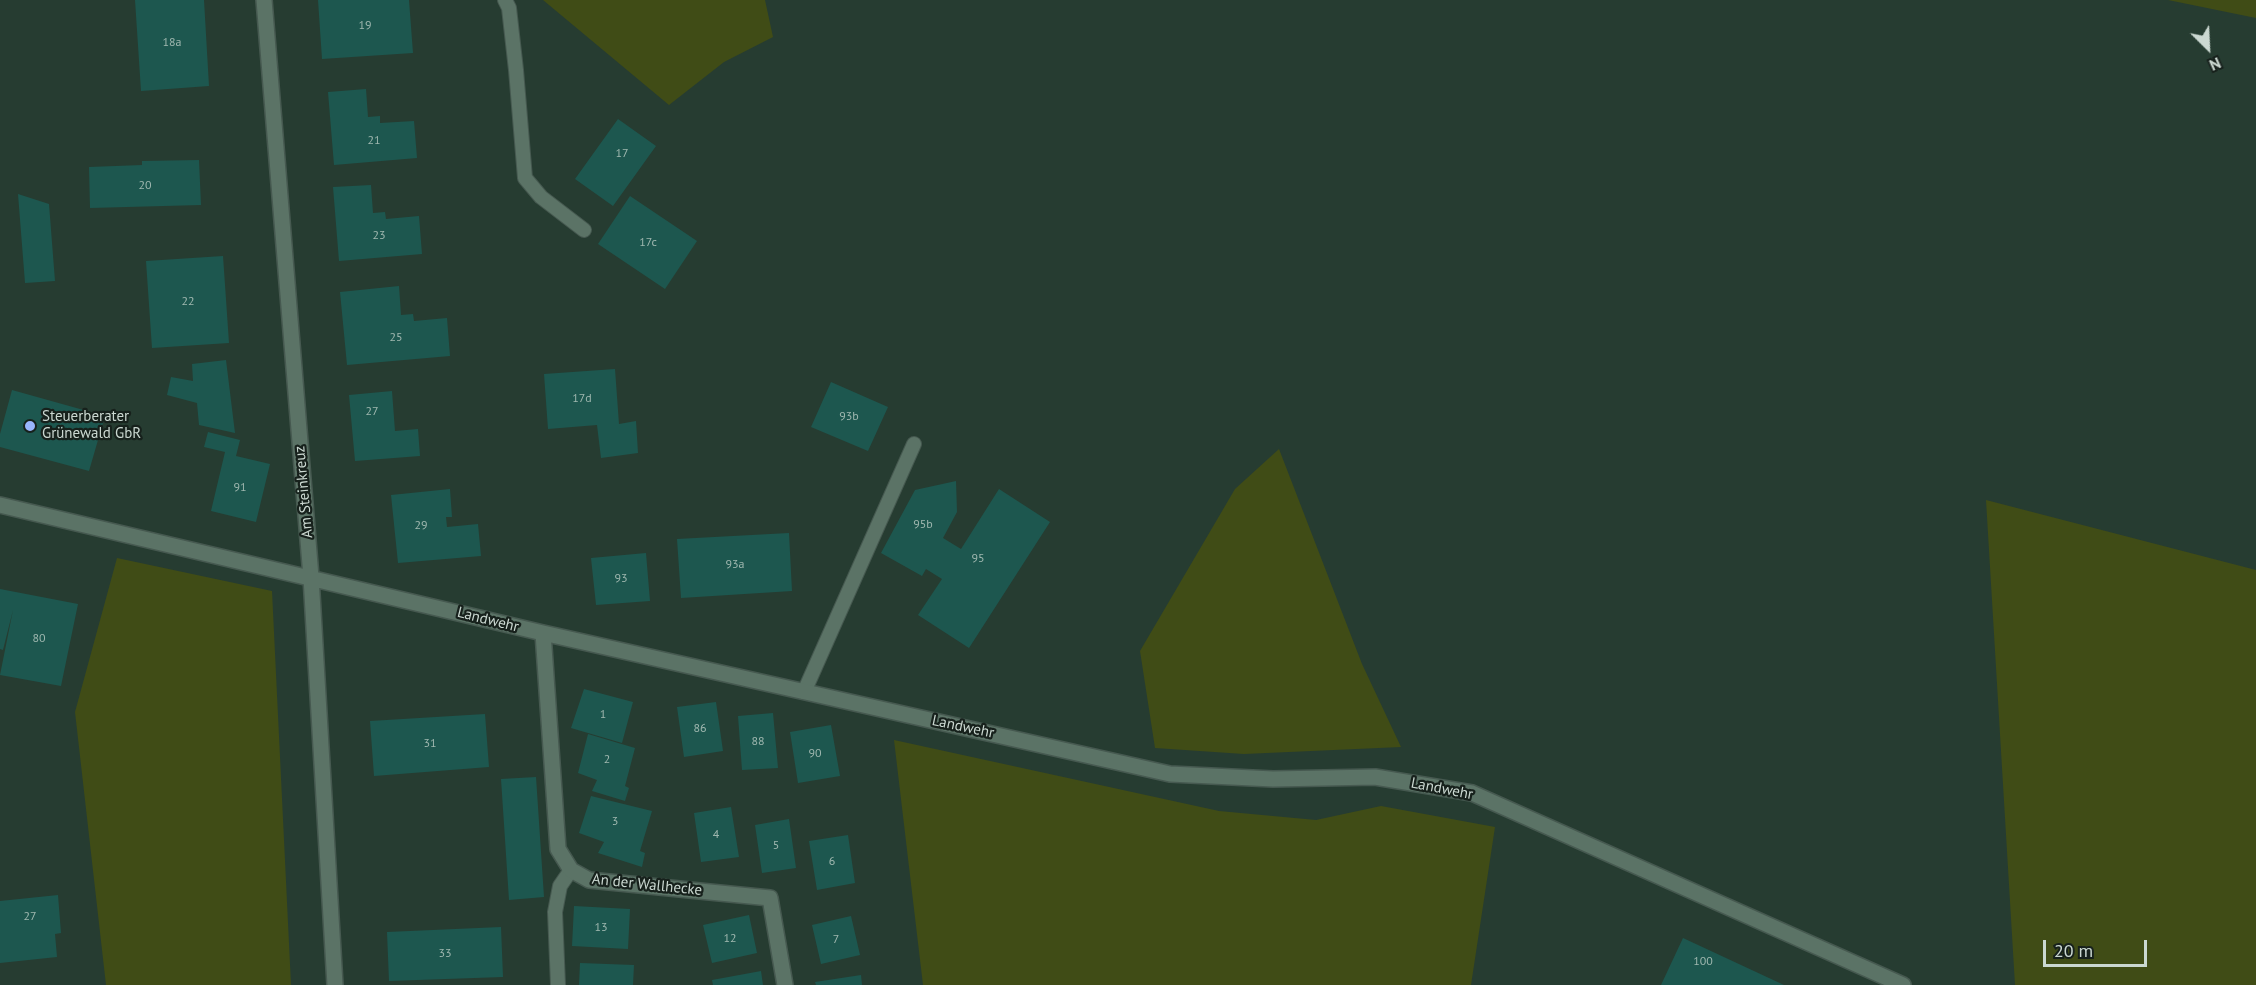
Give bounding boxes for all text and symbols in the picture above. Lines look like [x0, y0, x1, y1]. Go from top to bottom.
north arrow [2178, 18, 2238, 78]
house number: 19 [358, 19, 372, 33]
house number: 18a [162, 36, 182, 50]
text: N [2206, 53, 2224, 76]
house number: 21 [367, 134, 381, 148]
house number: 17 [615, 147, 629, 161]
house number: 20 [138, 179, 152, 193]
house number: 23 [372, 229, 386, 243]
house number: 17c [639, 236, 657, 250]
house number: 22 [181, 295, 195, 309]
house number: 25 [389, 331, 403, 345]
house number: 17d [572, 392, 592, 406]
house number: 27 [365, 405, 379, 419]
place label: Steuerberater Grünewald GbR [42, 408, 141, 443]
house number: 93b [839, 410, 859, 424]
marker: Steuerberater Grünewald GbR [23, 419, 37, 433]
street label: Am Steinkreuz [291, 445, 317, 539]
house number: 91 [233, 481, 247, 495]
house number: 95b [913, 518, 933, 532]
house number: 29 [414, 519, 428, 533]
house number: 95 [971, 552, 985, 566]
house number: 93a [725, 558, 745, 572]
house number: 93 [614, 572, 628, 586]
street label: Landwehr [455, 604, 521, 636]
house number: 80 [32, 632, 46, 646]
house number: 1 [600, 708, 606, 722]
street label: Landwehr [930, 712, 996, 742]
house number: 86 [693, 722, 707, 736]
house number: 88 [751, 735, 765, 749]
house number: 31 [423, 737, 437, 751]
house number: 90 [808, 747, 822, 761]
house number: 2 [604, 753, 610, 767]
street label: Landwehr [1409, 774, 1475, 804]
house number: 3 [612, 815, 618, 829]
house number: 4 [713, 828, 719, 842]
house number: 5 [773, 839, 779, 853]
house number: 6 [829, 855, 835, 869]
street label: An der Wallhecke [591, 870, 703, 900]
house number: 27 [23, 910, 37, 924]
house number: 13 [594, 921, 608, 935]
scale bar [2046, 928, 2150, 966]
house number: 12 [723, 932, 737, 946]
house number: 7 [833, 933, 839, 947]
text: 20 m [2054, 939, 2093, 962]
house number: 33 [438, 947, 452, 961]
house number: 100 [1693, 955, 1713, 969]

